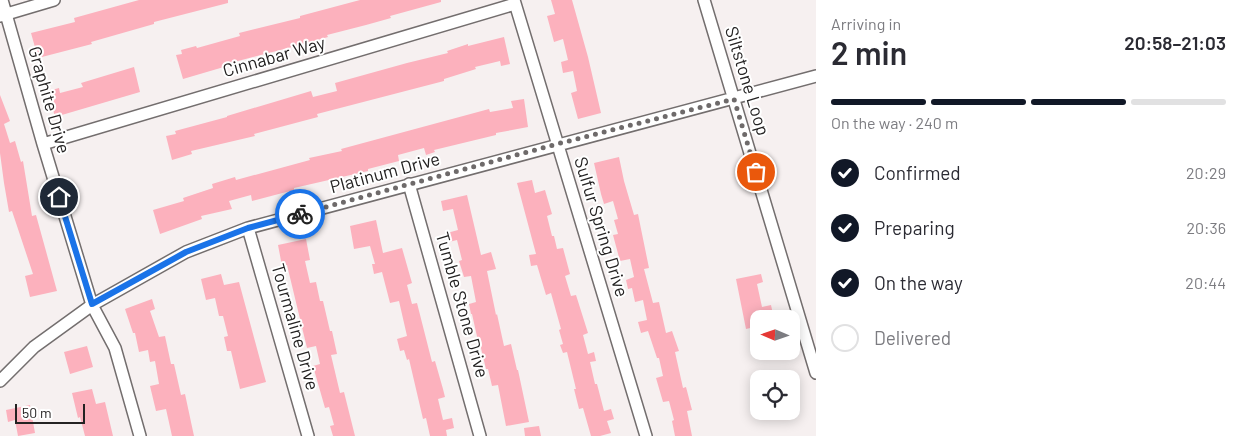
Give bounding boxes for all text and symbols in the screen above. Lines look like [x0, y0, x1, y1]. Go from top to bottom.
text: Arriving in [831, 14, 901, 33]
street label: Siltstone Loop [721, 23, 775, 138]
street label: Cinnabar Way [220, 31, 328, 81]
text: 20:58–21:03 [1124, 31, 1226, 54]
text: 2 min [831, 33, 907, 71]
street label: Graphite Drive [24, 44, 76, 156]
text: On the way · 240 m [831, 113, 958, 132]
street label: Platinum Drive [327, 147, 442, 197]
pin [735, 151, 777, 193]
street label: Sulfur Spring Drive [570, 154, 634, 299]
icon: bag [742, 158, 770, 186]
icon: check [831, 159, 859, 187]
text: Confirmed [874, 161, 961, 184]
text: 20:29 [1186, 163, 1226, 182]
pin [38, 176, 80, 218]
icon: home [45, 183, 73, 211]
courier [275, 189, 325, 239]
icon: bike [286, 200, 314, 228]
icon: check [831, 214, 859, 242]
text: Preparing [874, 216, 955, 239]
text: 20:36 [1186, 218, 1226, 237]
street label: Tumble Stone Drive [432, 229, 494, 380]
street label: Tourmaline Drive [267, 261, 325, 393]
icon: check [831, 269, 859, 297]
text: On the way [874, 271, 963, 294]
text: 20:44 [1185, 273, 1226, 292]
north arrow [750, 310, 800, 360]
map controls [750, 310, 800, 420]
text: Delivered [874, 326, 951, 349]
button: locate [750, 370, 800, 420]
scale bar [15, 401, 85, 424]
text: 50 m [22, 404, 51, 421]

